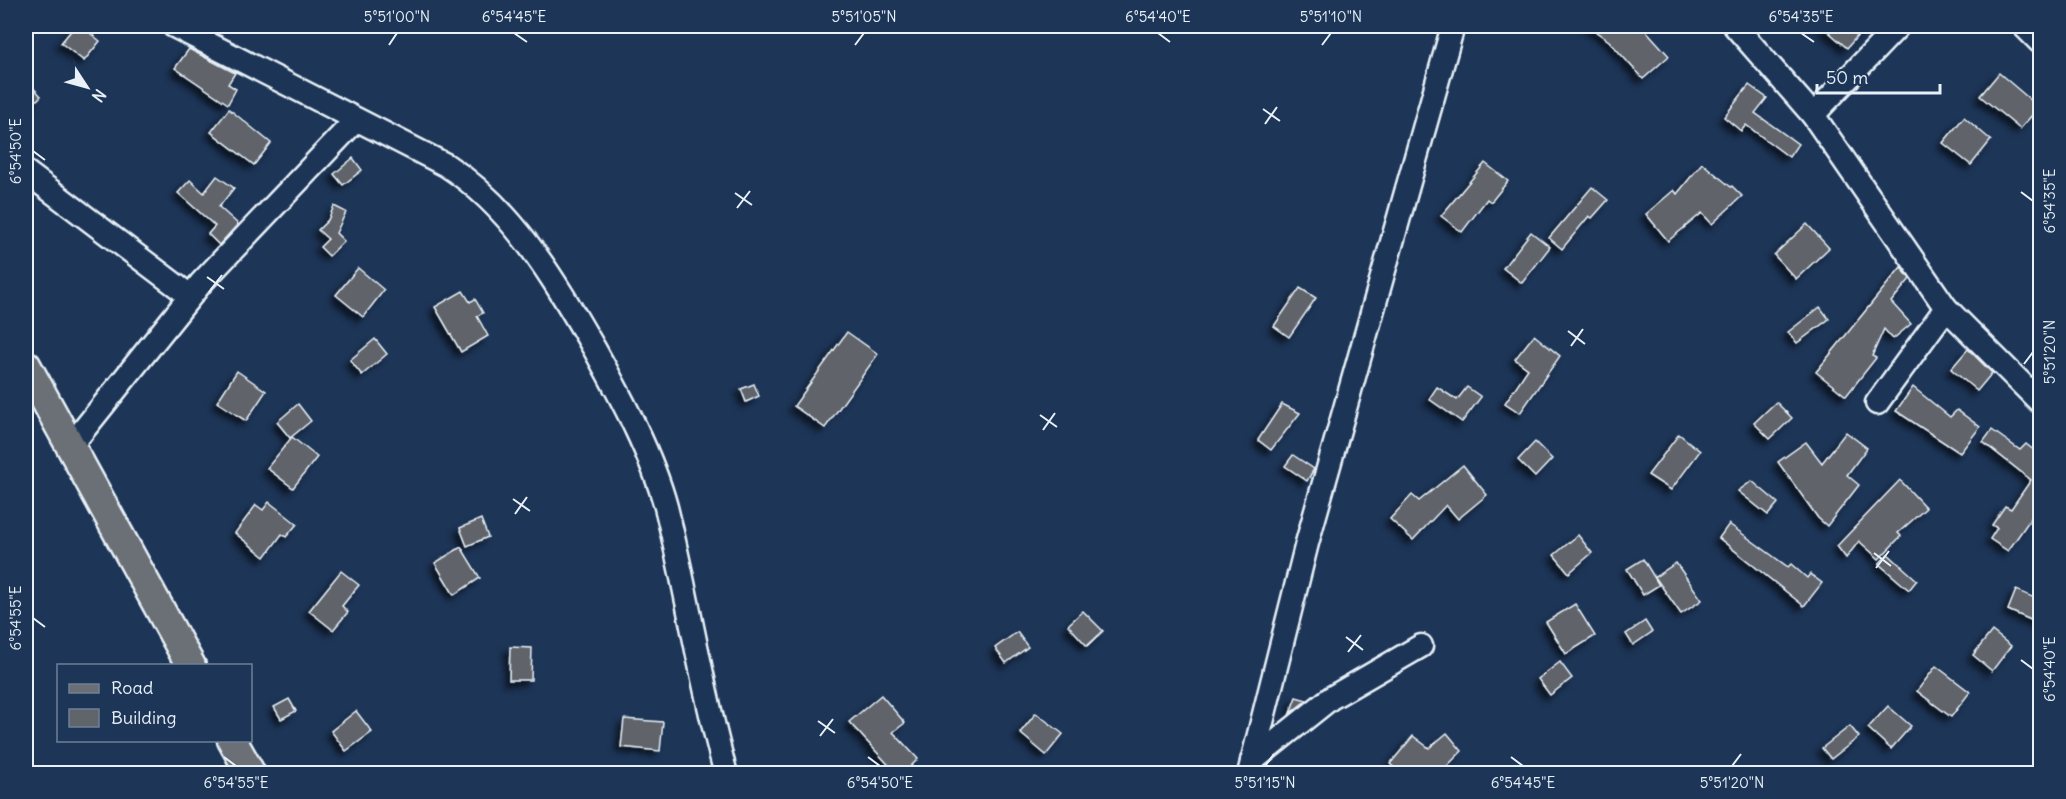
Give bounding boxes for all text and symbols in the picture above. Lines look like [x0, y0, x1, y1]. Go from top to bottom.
text: 5°51'00"N [364, 7, 430, 26]
text: 6°54'45"E [482, 7, 546, 26]
text: 5°51'05"N [831, 7, 897, 26]
text: 6°54'40"E [1125, 7, 1191, 26]
text: 5°51'10"N [1300, 7, 1362, 26]
text: 6°54'35"E [1769, 7, 1834, 26]
north arrow [57, 57, 117, 117]
scale bar [1817, 57, 1940, 95]
text: 50 m [1826, 66, 1868, 89]
text: N [88, 85, 110, 106]
text: 6°54'50"E [6, 118, 25, 184]
text: 6°54'35"E [2040, 168, 2059, 233]
text: 5°51'20"N [2040, 320, 2059, 384]
text: 6°54'55"E [6, 585, 25, 651]
text: 6°54'40"E [2040, 636, 2059, 702]
legend [57, 664, 252, 742]
text: Road [111, 676, 154, 699]
text: Building [111, 706, 176, 729]
text: 6°54'55"E [203, 773, 269, 792]
text: 6°54'50"E [847, 773, 913, 792]
text: 5°51'15"N [1234, 773, 1296, 792]
text: 6°54'45"E [1491, 773, 1555, 792]
text: 5°51'20"N [1700, 773, 1764, 792]

